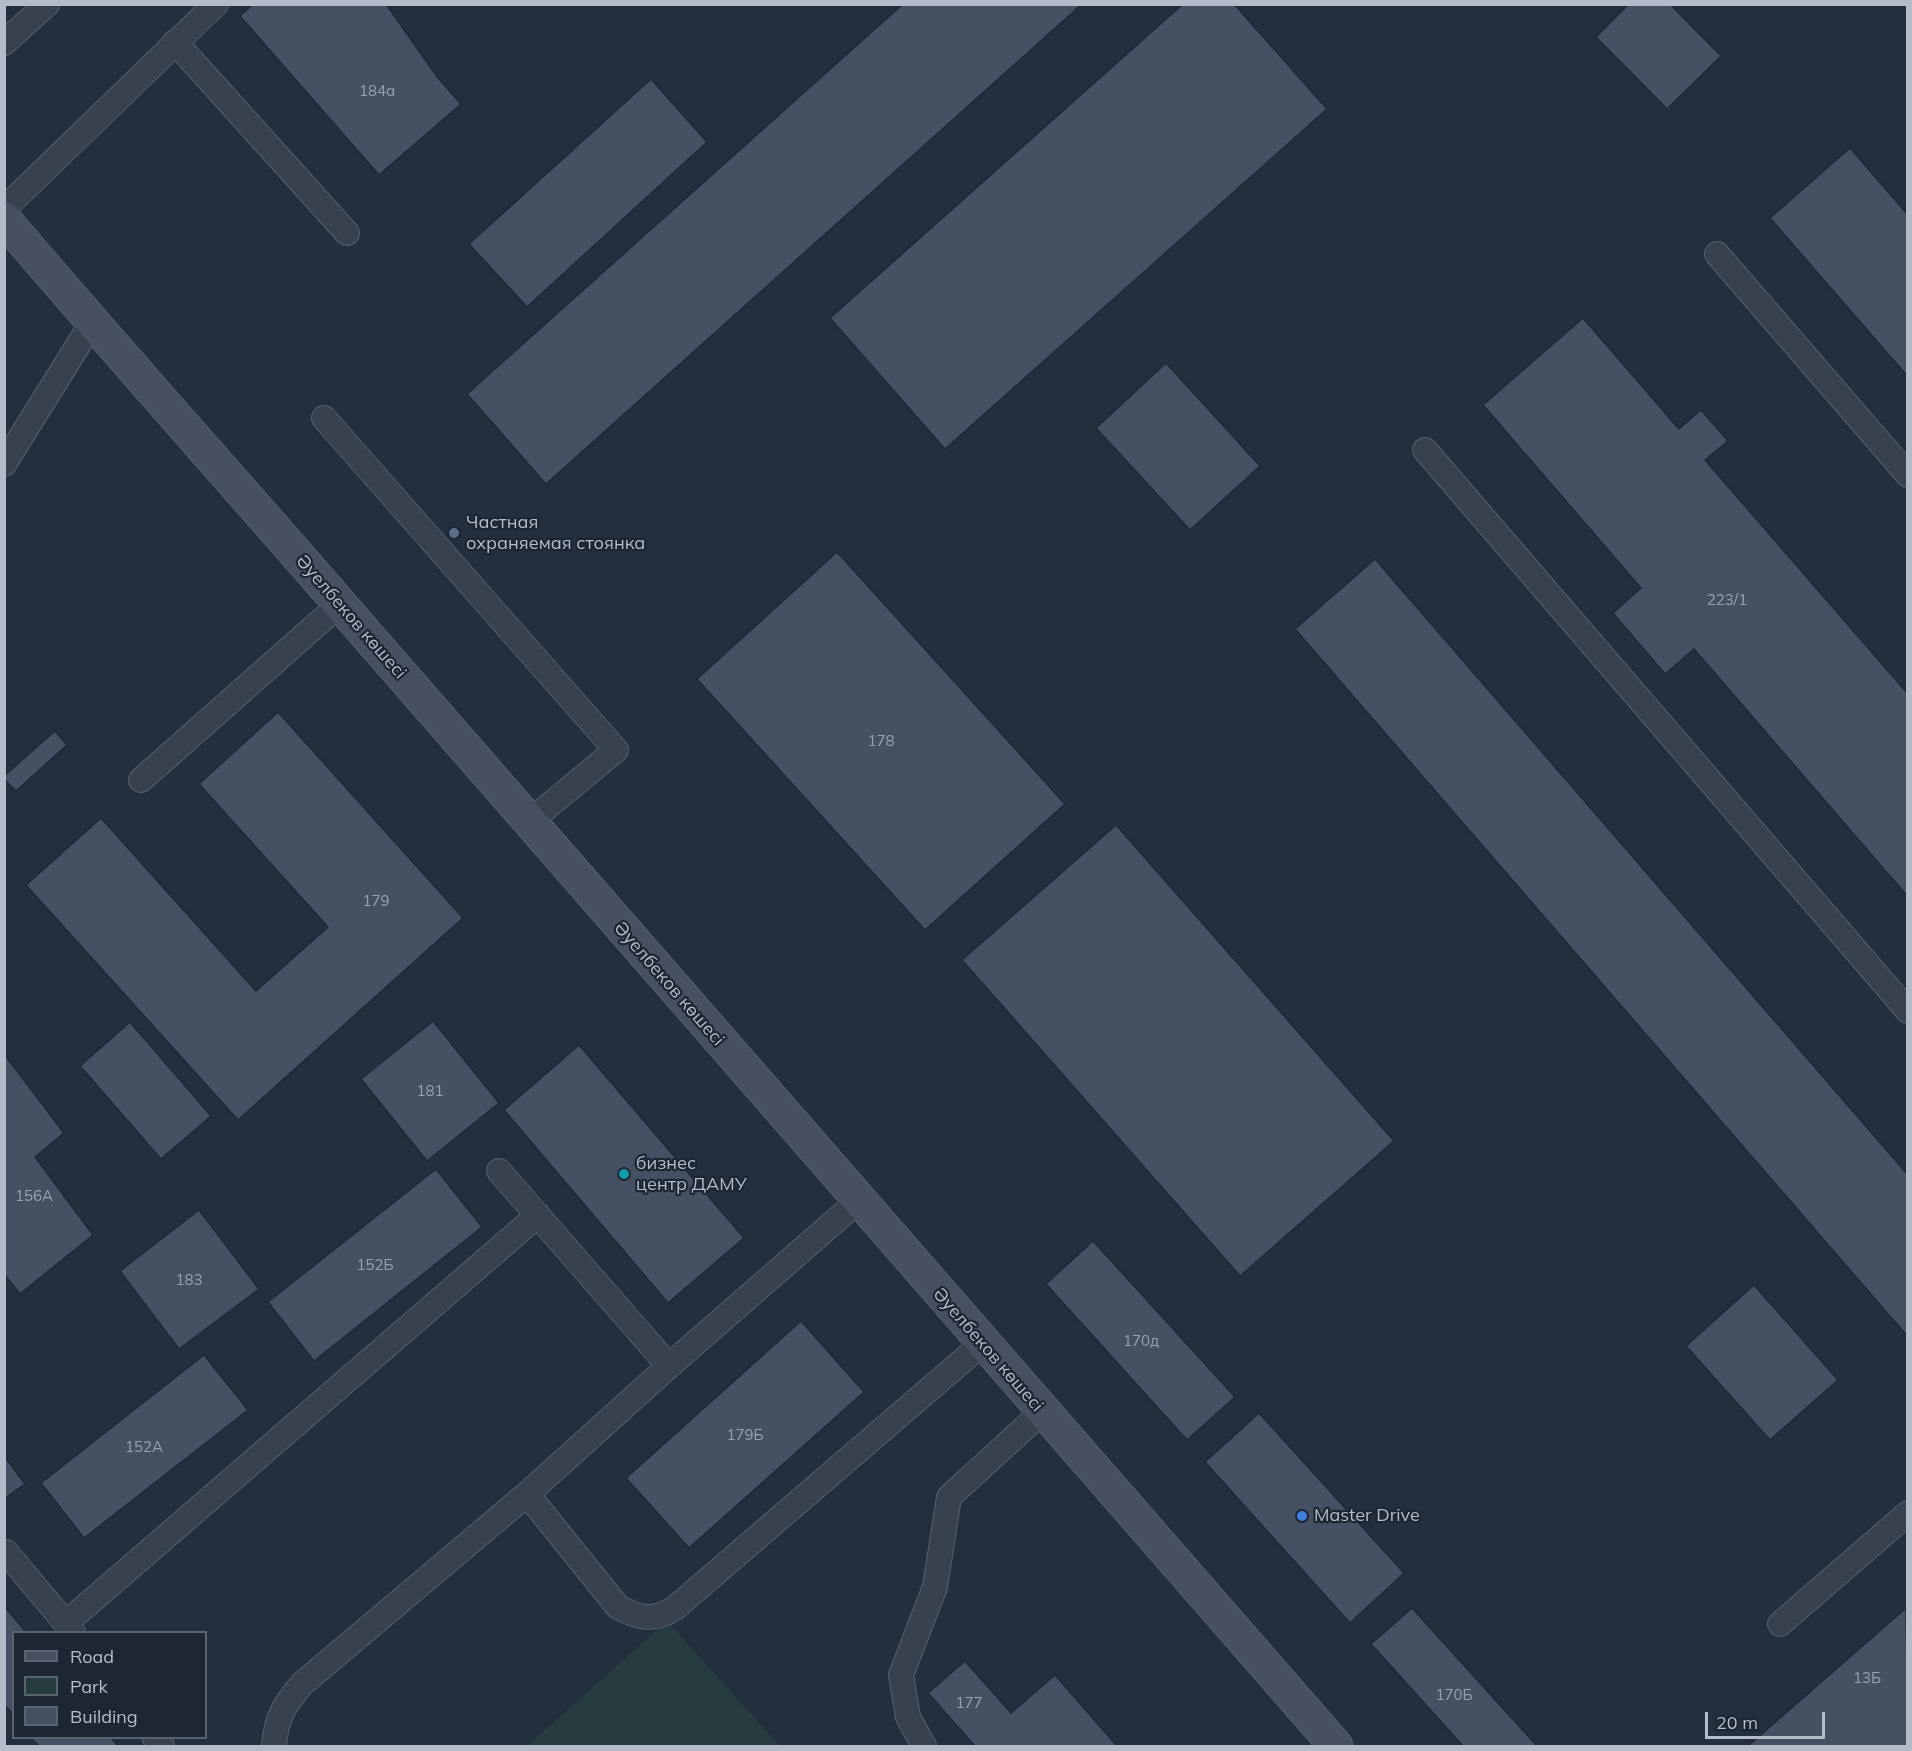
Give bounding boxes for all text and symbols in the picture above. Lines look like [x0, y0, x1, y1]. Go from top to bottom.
house number: 184а [359, 82, 395, 100]
place label: Частная охраняемая стоянка [466, 512, 645, 554]
marker: Частная охраняемая стоянка [447, 526, 461, 540]
street label: Әуелбеков көшесі [291, 551, 411, 683]
house number: 223/1 [1707, 591, 1747, 609]
house number: 178 [868, 732, 894, 750]
house number: 179 [363, 892, 389, 910]
street label: Әуелбеков көшесі [609, 918, 729, 1050]
house number: 181 [417, 1082, 443, 1100]
place label: бизнес центр ДАМУ [636, 1153, 747, 1196]
marker: бизнес центр ДАМУ [617, 1167, 631, 1181]
house number: 156А [15, 1187, 53, 1205]
house number: 152Б [356, 1256, 394, 1274]
house number: 183 [176, 1271, 202, 1289]
street label: Әуелбеков көшесі [928, 1284, 1048, 1416]
house number: 170д [1123, 1332, 1159, 1350]
house number: 179Б [726, 1426, 764, 1444]
house number: 152А [125, 1438, 163, 1456]
place label: Master Drive [1314, 1505, 1420, 1527]
marker: Master Drive [1295, 1509, 1309, 1523]
legend [12, 1631, 207, 1739]
text: Road [70, 1645, 114, 1668]
house number: 13Б [1853, 1669, 1881, 1687]
text: Park [70, 1675, 108, 1698]
house number: 170Б [1435, 1686, 1473, 1704]
house number: 177 [956, 1694, 982, 1712]
scale bar [1708, 1700, 1828, 1738]
text: Building [70, 1705, 138, 1728]
text: 20 m [1716, 1711, 1758, 1734]

